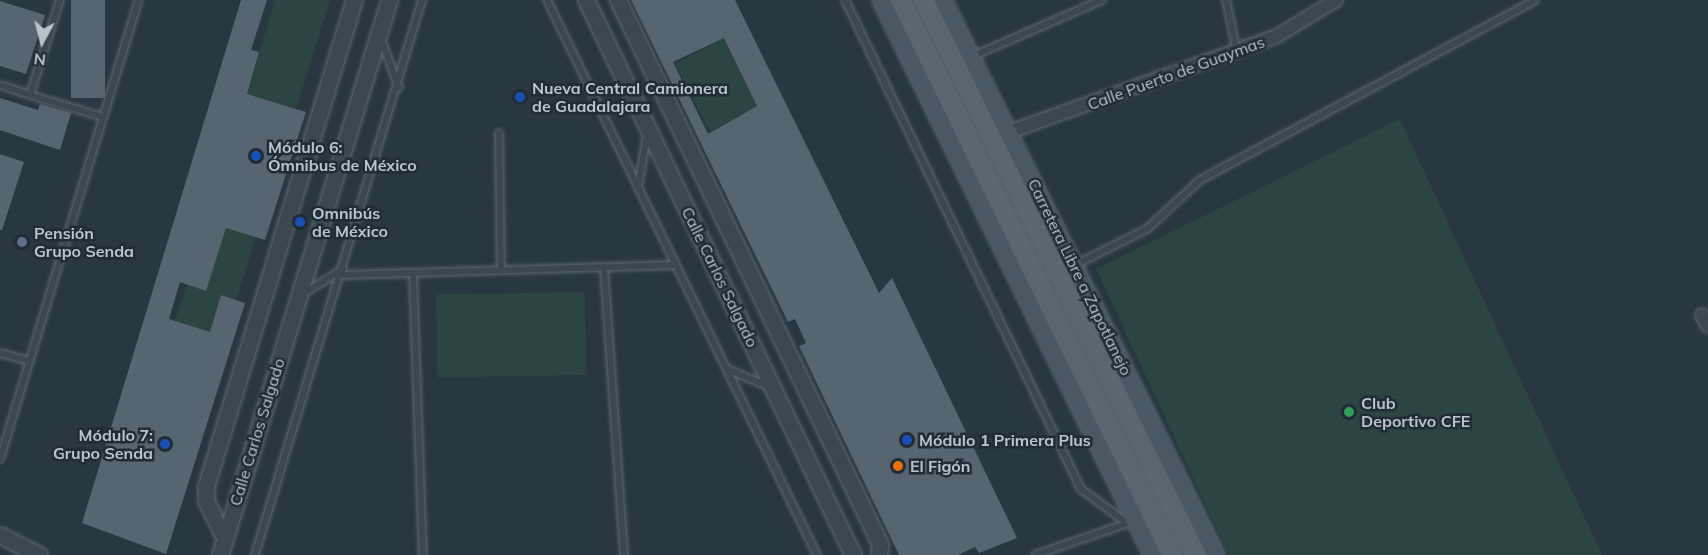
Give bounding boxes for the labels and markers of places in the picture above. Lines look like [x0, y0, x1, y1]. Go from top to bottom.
place label: Nueva Central Camionera de Guadalajara [532, 78, 728, 116]
marker: Nueva Central Camionera de Guadalajara [513, 90, 527, 104]
place label: Módulo 6: Ómnibus de México [268, 137, 417, 175]
marker: Módulo 6: Ómnibus de México [249, 149, 263, 163]
place label: Omnibús de México [312, 203, 388, 241]
marker: Omnibús de México [293, 215, 307, 229]
place label: Pensión Grupo Senda [34, 223, 134, 261]
marker: Pensión Grupo Senda [15, 235, 29, 249]
place label: Club Deportivo CFE [1361, 393, 1470, 431]
marker: Club Deportivo CFE [1342, 405, 1356, 419]
place label: Módulo 7: Grupo Senda [53, 425, 153, 463]
place label: Módulo 1 Primera Plus [919, 430, 1091, 450]
marker: Módulo 1 Primera Plus [900, 433, 914, 447]
marker: Módulo 7: Grupo Senda [158, 437, 172, 451]
place label: El Figón [910, 456, 970, 476]
marker: El Figón [891, 459, 905, 473]

